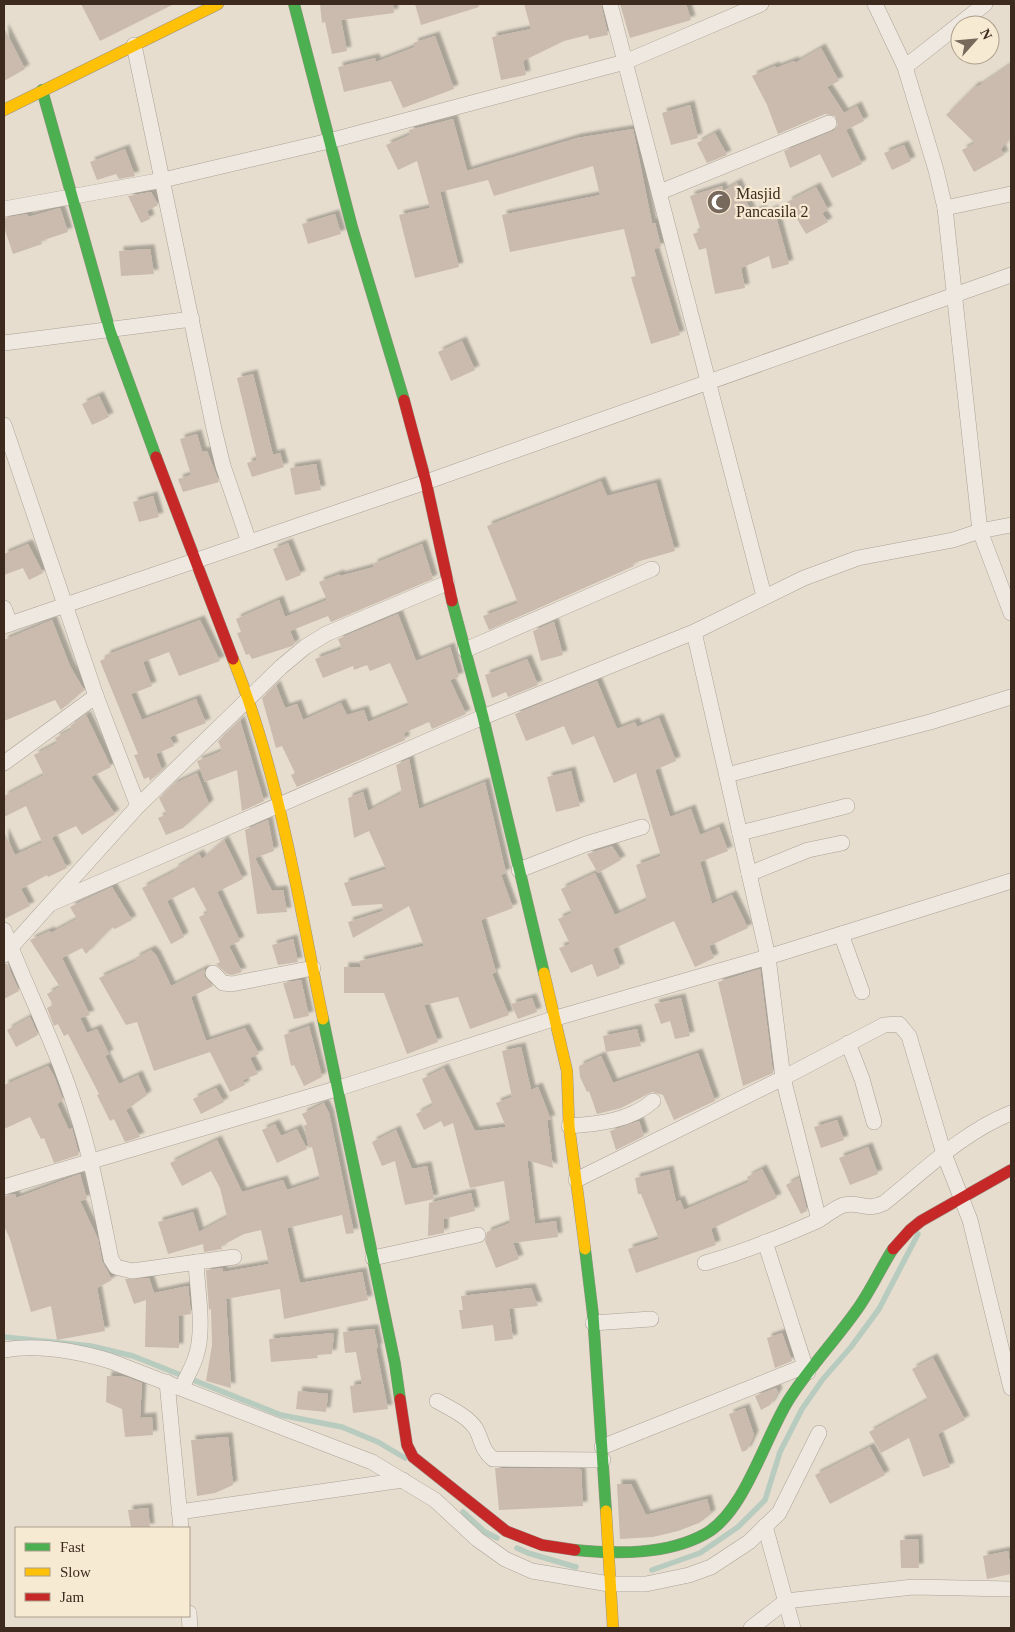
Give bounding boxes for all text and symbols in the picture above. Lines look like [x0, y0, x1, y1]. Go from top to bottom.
north arrow [950, 15, 1000, 65]
text: N [977, 26, 995, 42]
place label: Masjid Pancasila 2 [736, 185, 808, 220]
mosque icon: Masjid Pancasila 2 [706, 189, 732, 215]
legend [15, 1527, 190, 1617]
text: Fast [60, 1539, 86, 1555]
text: Slow [60, 1564, 91, 1580]
text: Jam [60, 1589, 84, 1605]

